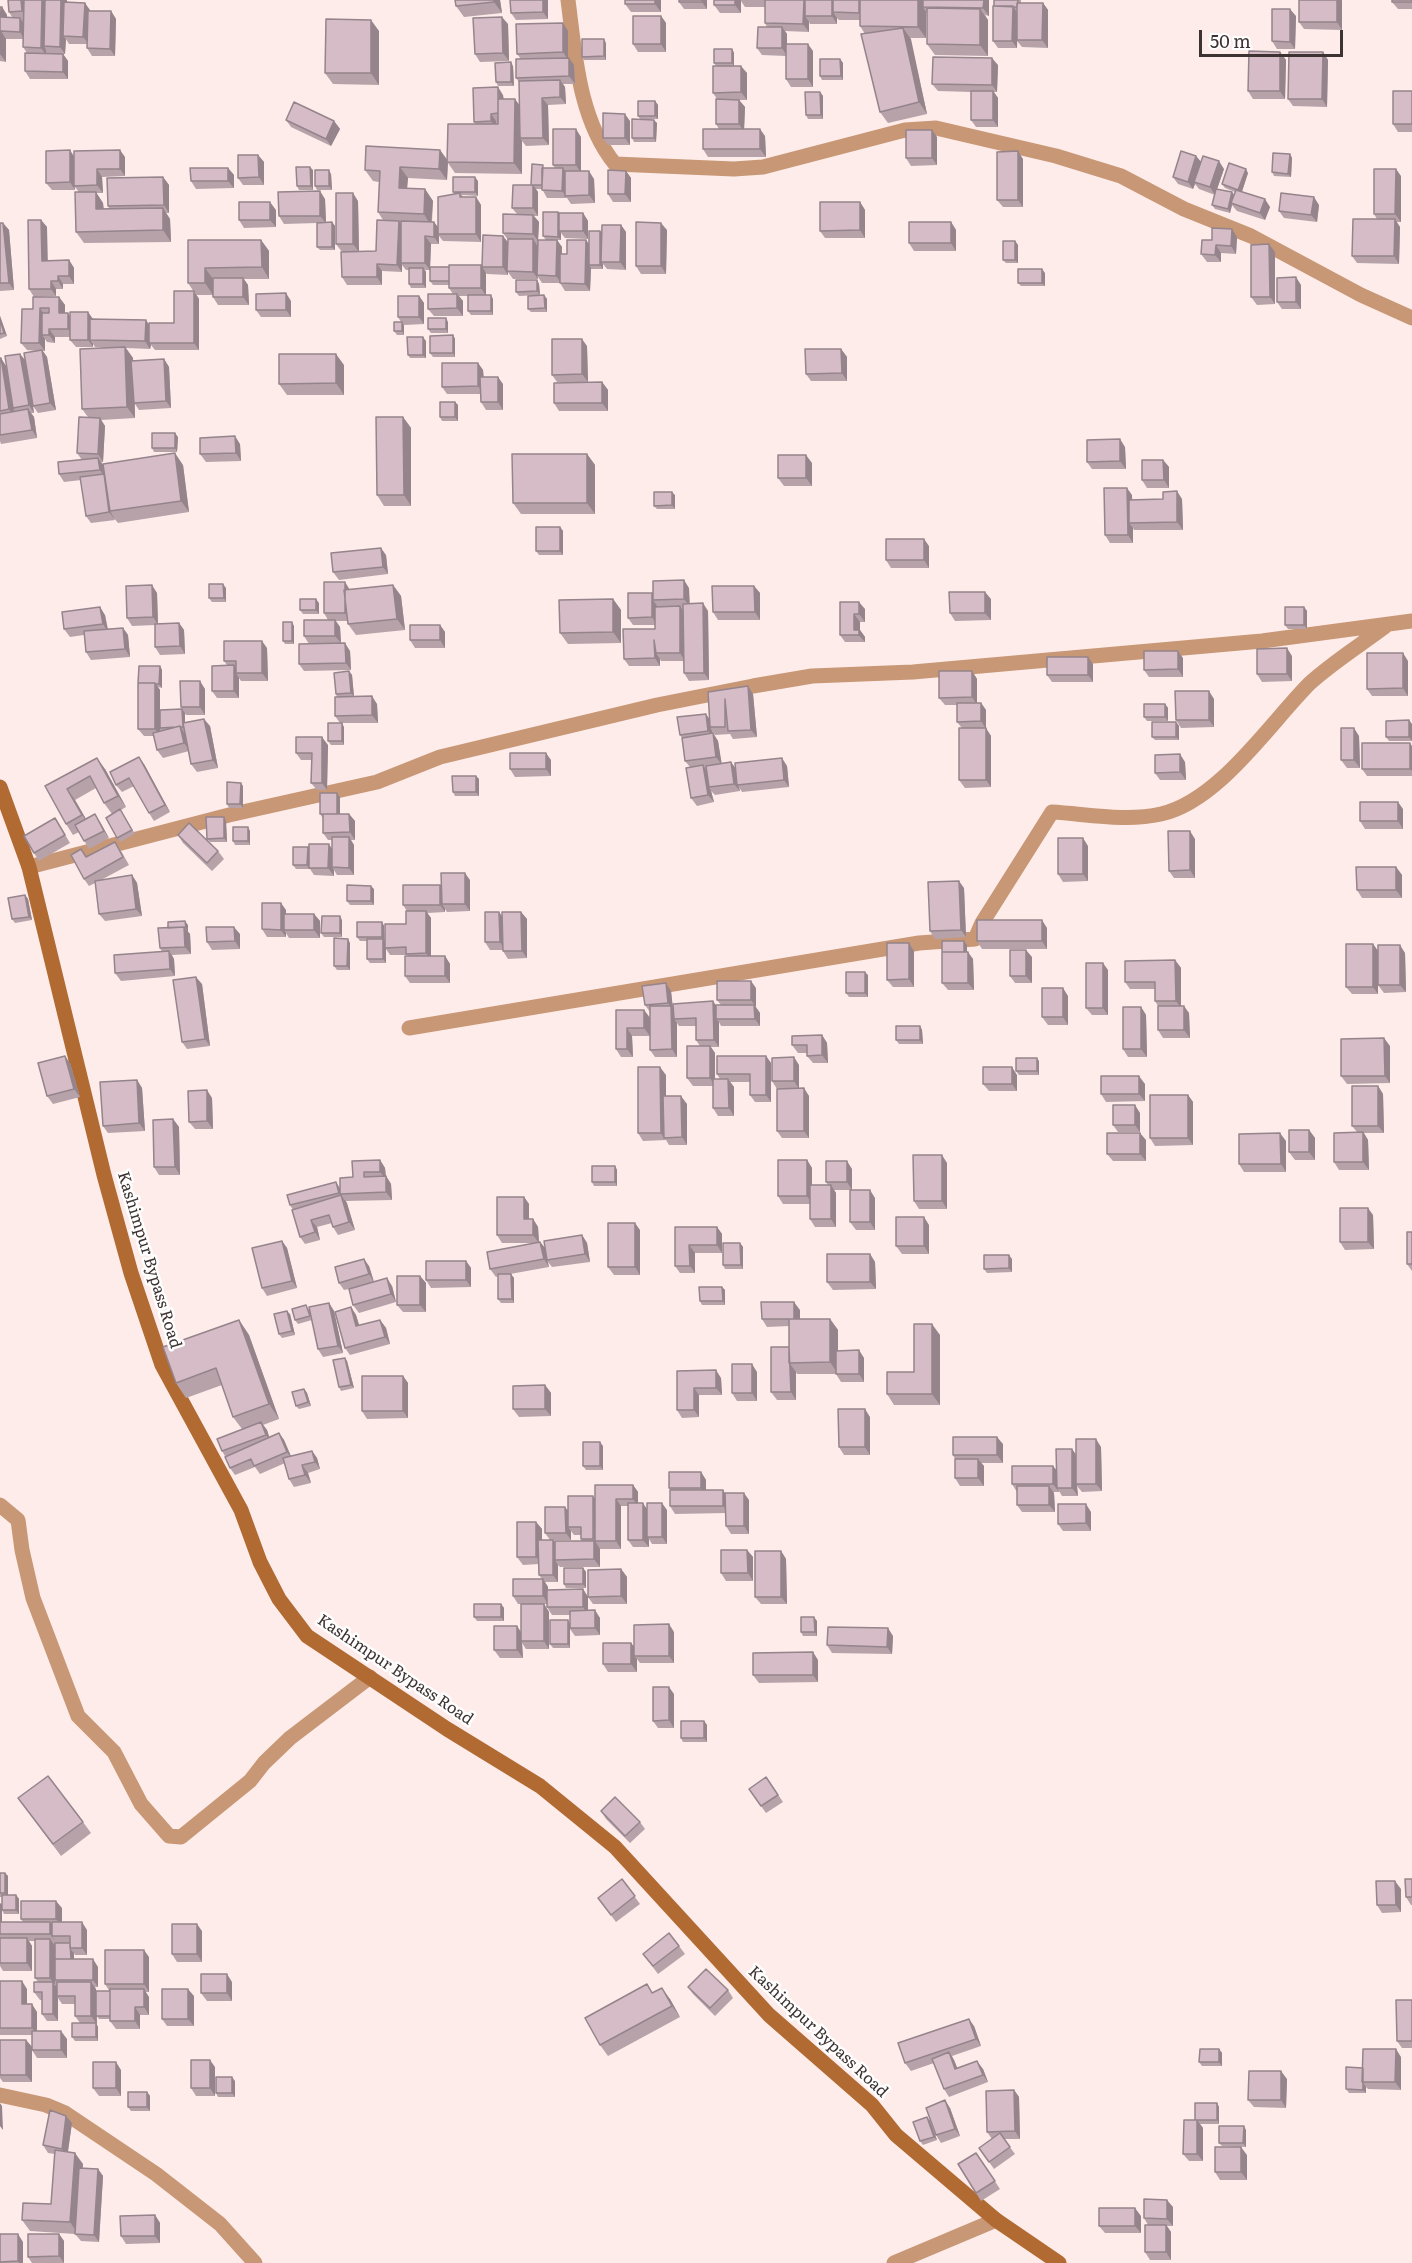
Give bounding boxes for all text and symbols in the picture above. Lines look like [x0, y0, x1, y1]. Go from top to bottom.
scale bar [1202, 18, 1346, 56]
text: 50 m [1210, 27, 1251, 54]
street label: Kashimpur Bypass Road [113, 1169, 185, 1351]
street label: Kashimpur Bypass Road [313, 1611, 477, 1729]
street label: Kashimpur Bypass Road [744, 1962, 892, 2102]

